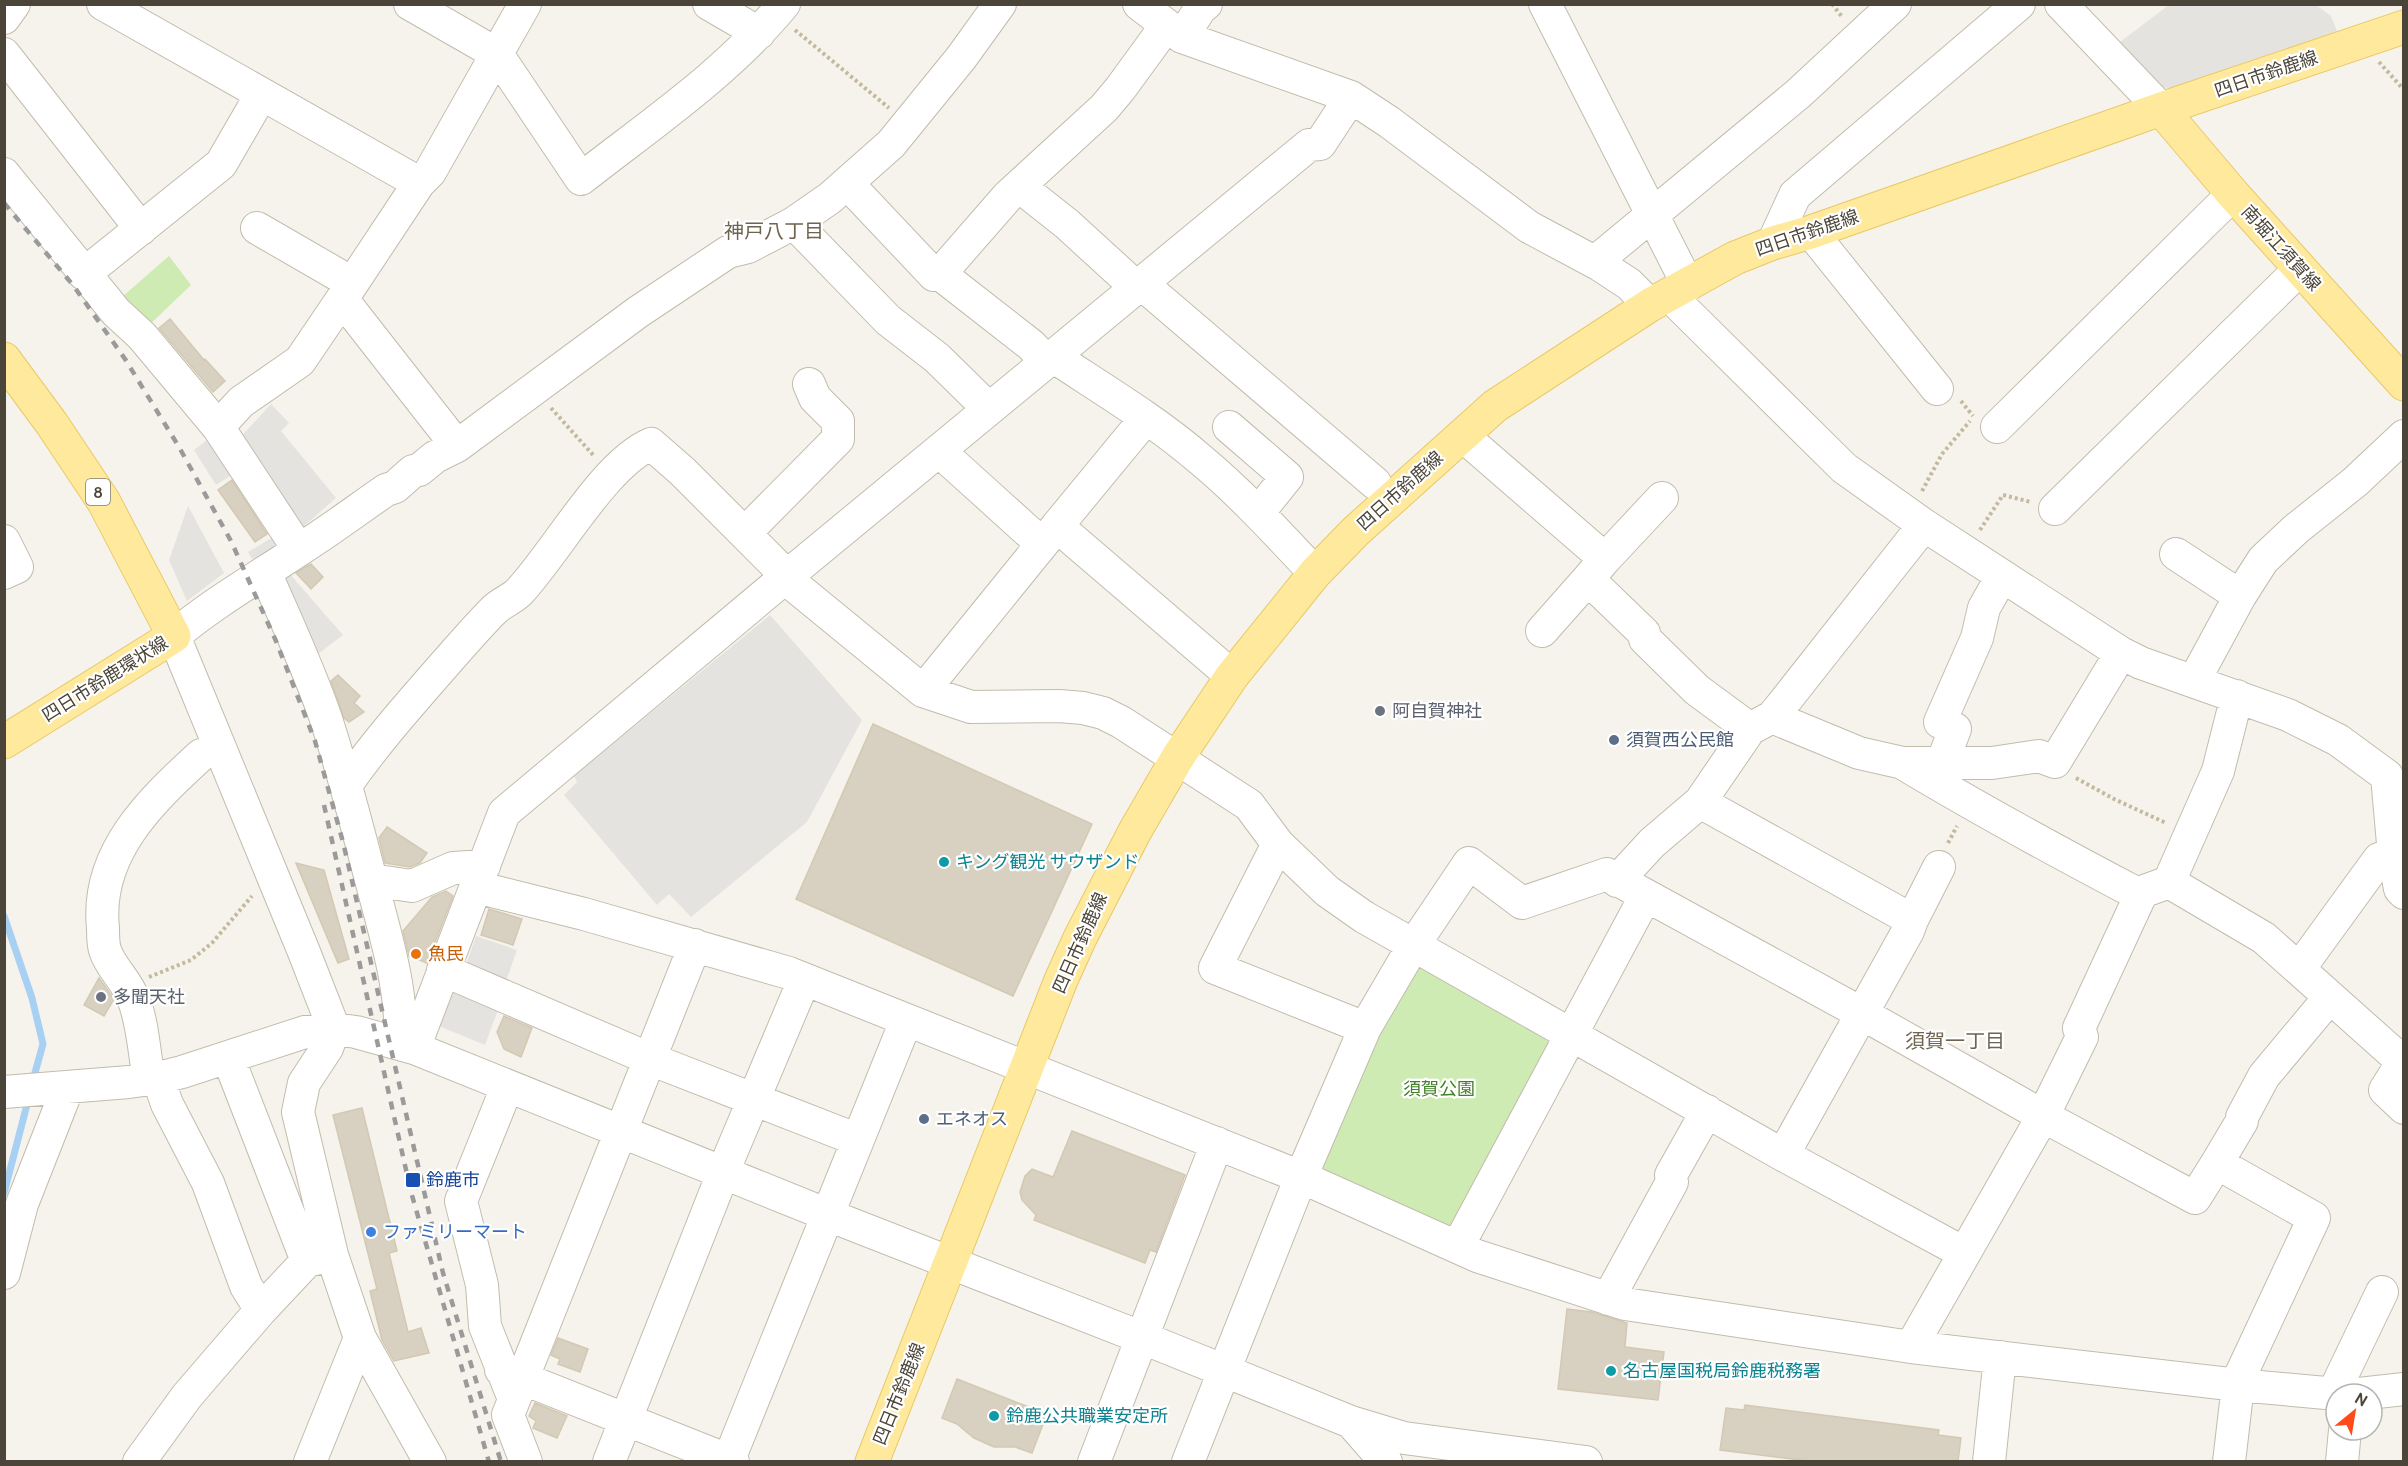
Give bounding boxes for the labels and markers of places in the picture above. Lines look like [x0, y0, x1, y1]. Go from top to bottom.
place label: 阿自賀神社 [1392, 700, 1482, 722]
marker: 阿自賀神社 [1373, 704, 1387, 718]
place label: 須賀西公民館 [1626, 729, 1734, 751]
marker: 須賀西公民館 [1607, 733, 1621, 747]
place label: キング観光 サウザンド [956, 851, 1140, 873]
marker: キング観光 サウザンド [937, 855, 951, 869]
place label: 魚民 [428, 943, 464, 965]
marker: 魚民 [409, 947, 423, 961]
place label: 多聞天社 [113, 986, 185, 1008]
marker: 多聞天社 [94, 990, 108, 1004]
place label: エネオス [936, 1108, 1008, 1130]
marker: エネオス [917, 1112, 931, 1126]
place label: 鈴鹿市 [426, 1169, 480, 1191]
marker: 鈴鹿市 [404, 1171, 422, 1189]
place label: ファミリーマート [383, 1221, 527, 1243]
marker: ファミリーマート [364, 1225, 378, 1239]
place label: 名古屋国税局鈴鹿税務署 [1623, 1360, 1821, 1382]
marker: 名古屋国税局鈴鹿税務署 [1604, 1364, 1618, 1378]
place label: 鈴鹿公共職業安定所 [1006, 1405, 1168, 1427]
marker: 鈴鹿公共職業安定所 [987, 1409, 1001, 1423]

